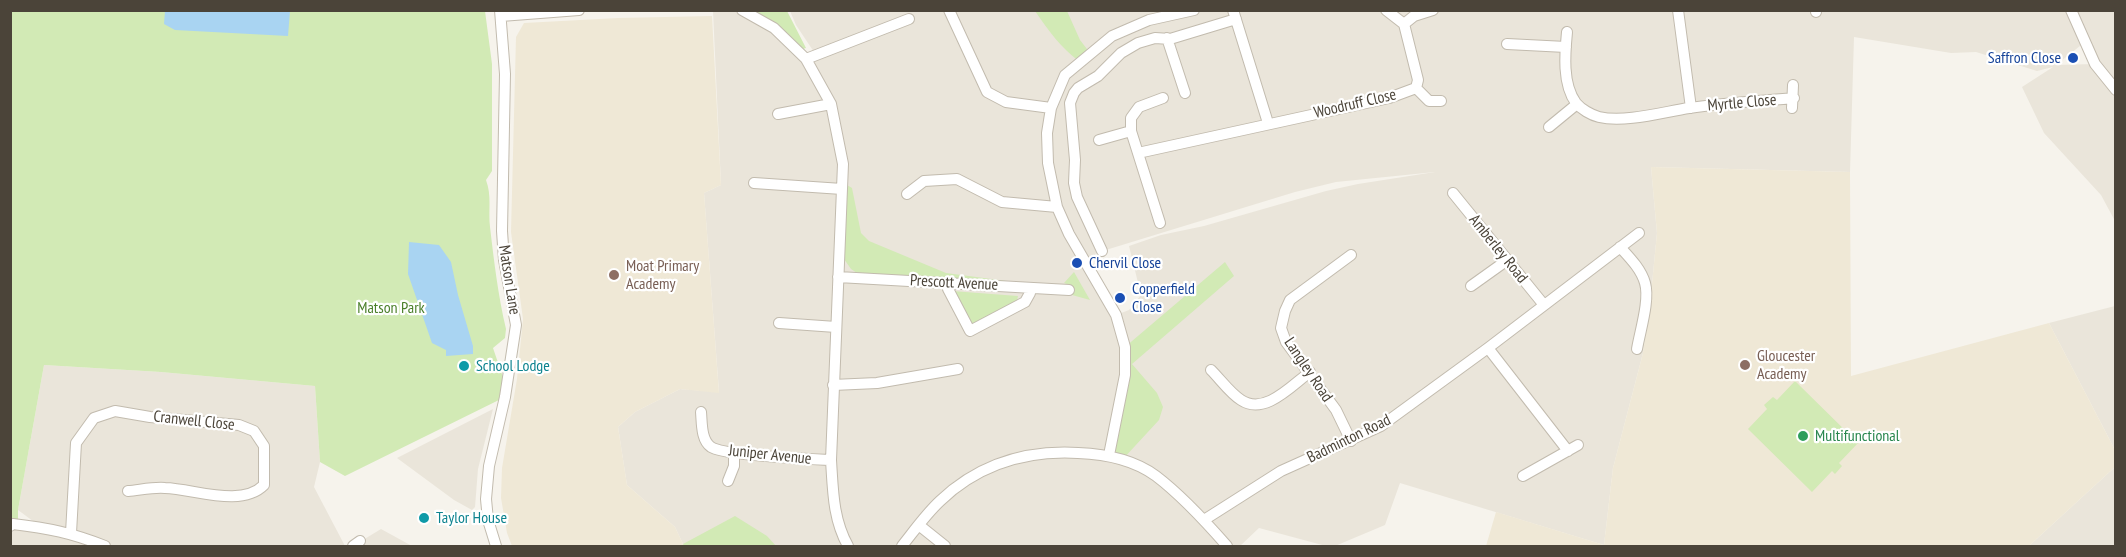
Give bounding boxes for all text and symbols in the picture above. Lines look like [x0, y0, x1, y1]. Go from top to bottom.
place label: Saffron Close [1988, 48, 2061, 68]
marker: Saffron Close [2066, 51, 2080, 65]
street label: Woodruff Close [1312, 85, 1398, 123]
street label: Myrtle Close [1707, 90, 1777, 116]
street label: Amberley Road [1465, 211, 1531, 287]
street label: Matson Lane [494, 244, 524, 316]
place label: Chervil Close [1089, 253, 1161, 273]
place label: Moat Primary Academy [626, 256, 699, 294]
marker: Chervil Close [1070, 256, 1084, 270]
marker: Moat Primary Academy [607, 268, 621, 282]
street label: Prescott Avenue [909, 271, 999, 295]
place label: Copperfield Close [1132, 279, 1195, 317]
marker: Copperfield Close [1113, 291, 1127, 305]
park label: Matson Park [357, 298, 425, 318]
street label: Langley Road [1279, 334, 1337, 406]
place label: Gloucester Academy [1757, 346, 1815, 384]
place label: School Lodge [476, 356, 550, 376]
marker: Gloucester Academy [1738, 358, 1752, 372]
marker: School Lodge [457, 359, 471, 373]
street label: Cranwell Close [152, 407, 236, 435]
street label: Badminton Road [1304, 410, 1394, 468]
place label: Multifunctional [1815, 426, 1899, 446]
marker: Multifunctional [1796, 429, 1810, 443]
street label: Juniper Avenue [728, 441, 812, 469]
place label: Taylor House [436, 508, 507, 528]
marker: Taylor House [417, 511, 431, 525]

